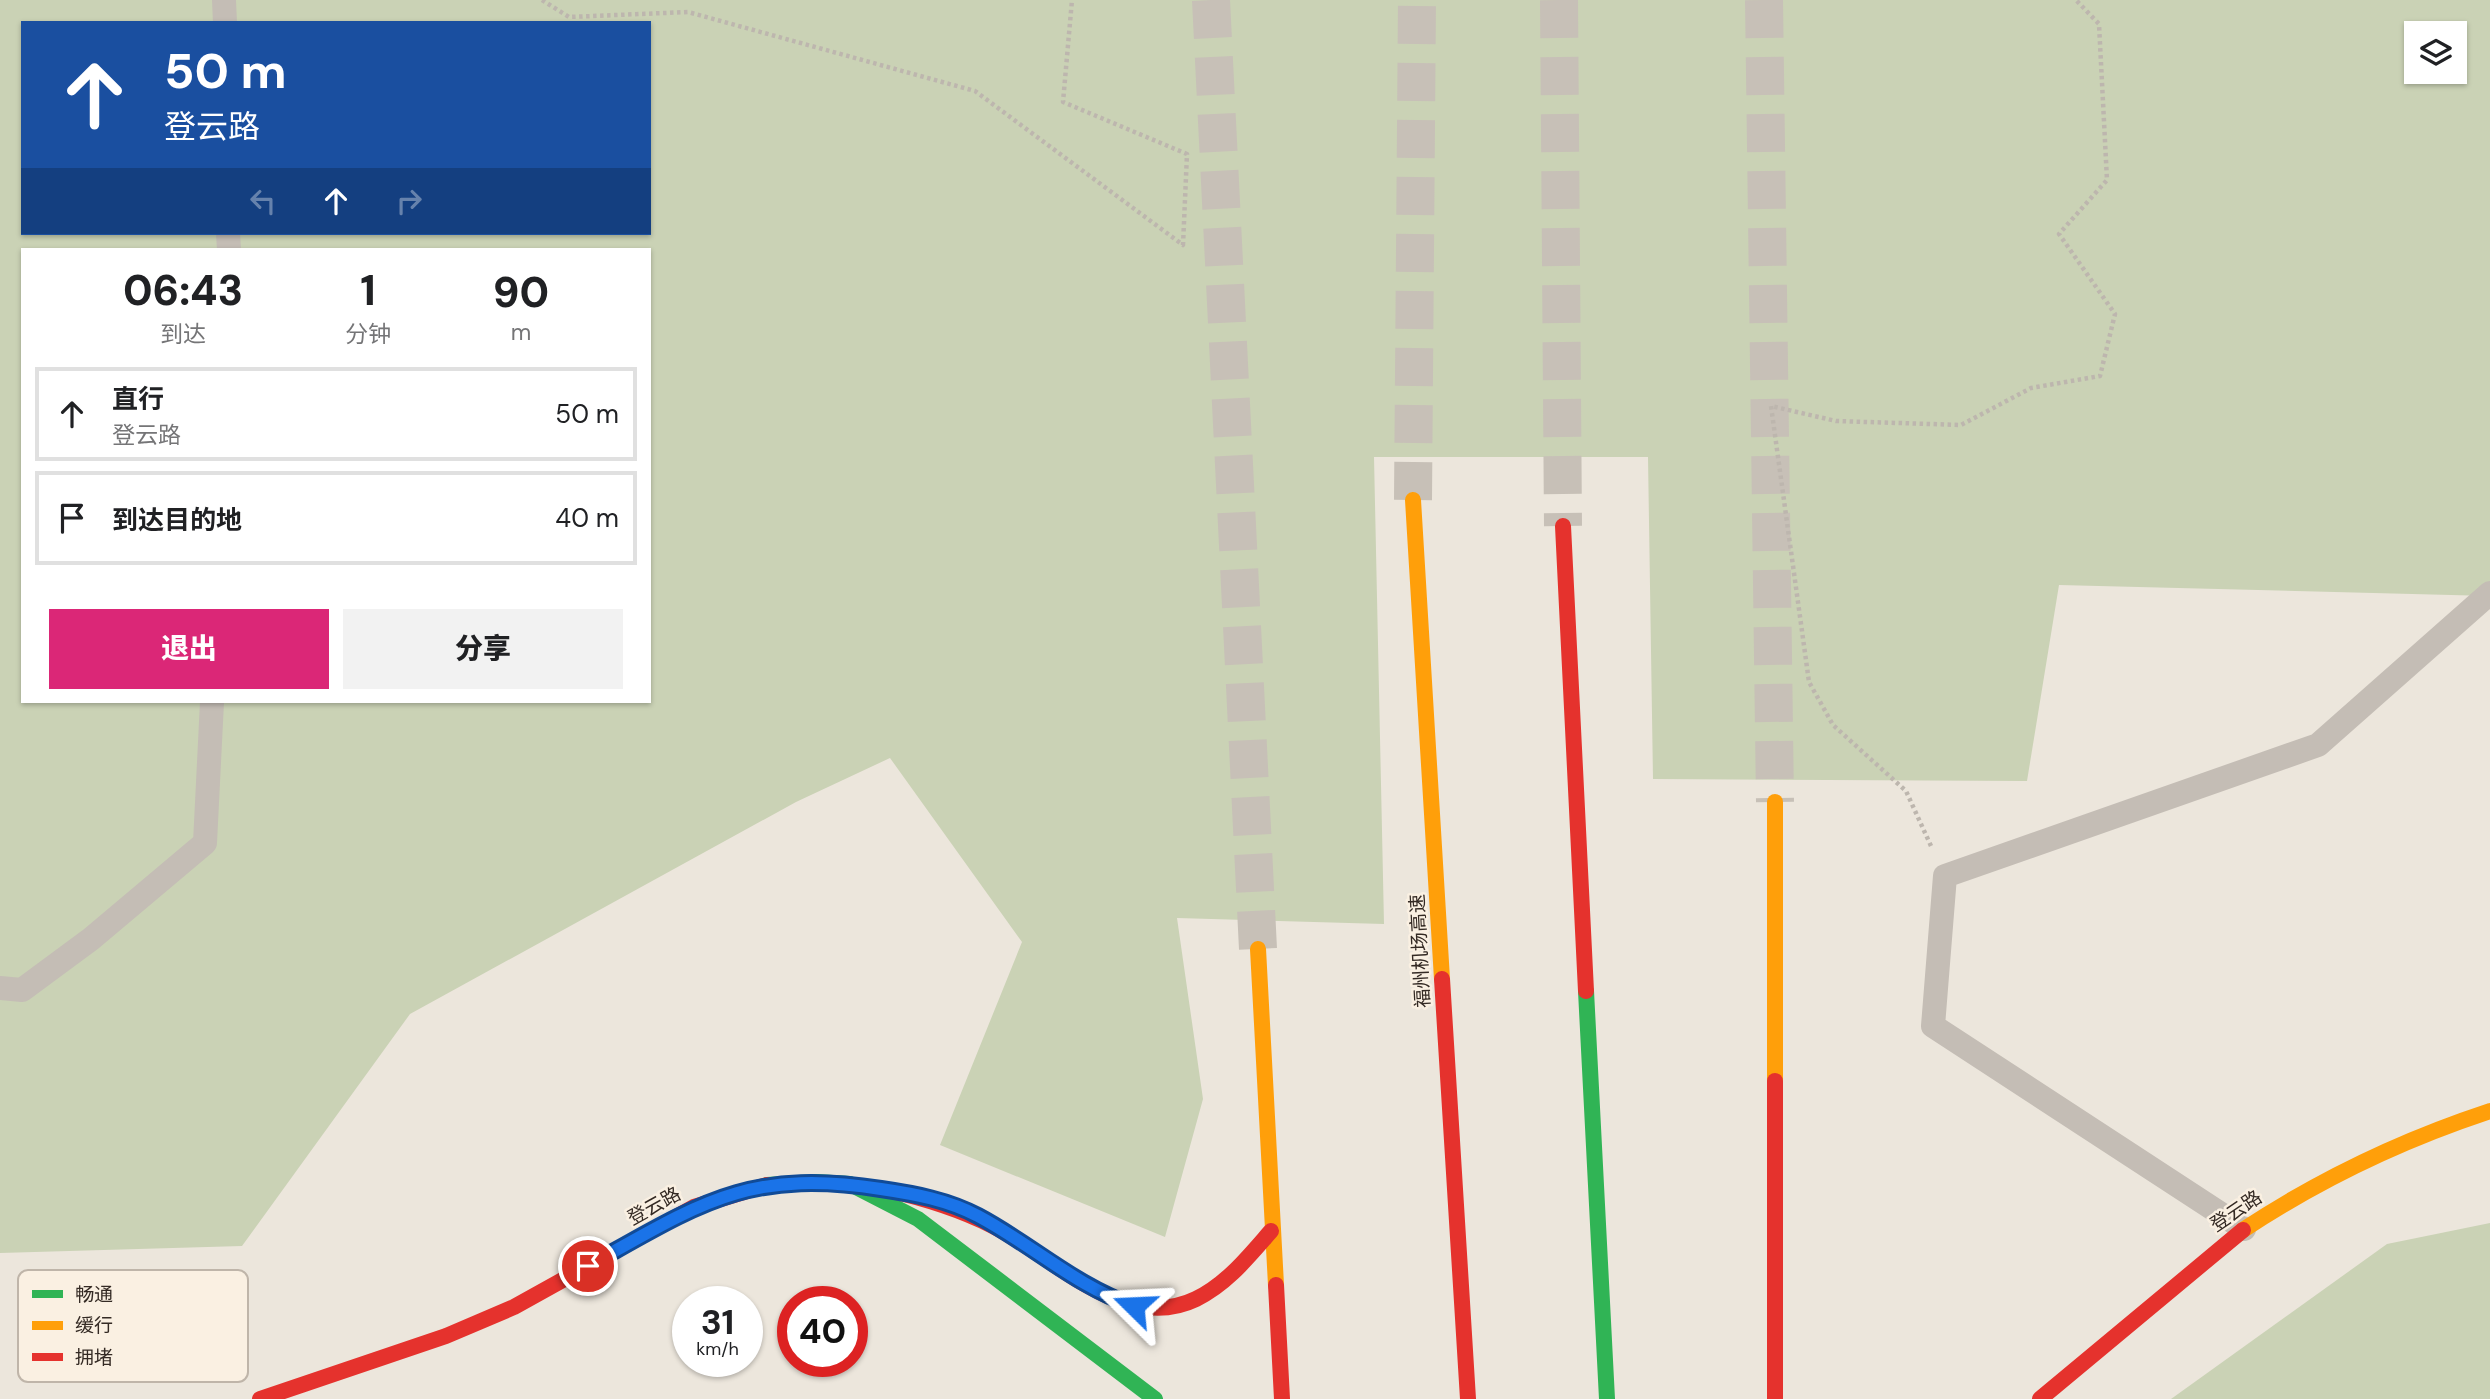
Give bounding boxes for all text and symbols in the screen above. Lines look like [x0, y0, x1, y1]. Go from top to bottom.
map controls [2404, 21, 2467, 84]
button: layers [2404, 21, 2467, 84]
text: 50 m [164, 39, 287, 103]
icon: ahead [49, 49, 140, 140]
text: 登云路 [164, 106, 260, 148]
icon: left [244, 182, 282, 220]
icon: ahead [317, 182, 355, 220]
icon: right [390, 182, 428, 220]
text: 06:43 [123, 263, 243, 318]
text: 1 [360, 263, 376, 318]
text: 90 [493, 265, 549, 320]
text: m [511, 317, 531, 347]
text: 到达 [160, 319, 206, 349]
text: 分钟 [345, 319, 391, 349]
text: 直行 [112, 382, 164, 416]
icon: ahead [53, 395, 91, 433]
text: 50 m [555, 397, 619, 431]
text: 登云路 [112, 420, 181, 450]
icon: arrive [53, 499, 91, 537]
text: 40 m [555, 501, 619, 535]
text: 到达目的地 [112, 503, 242, 537]
button: 退出 [49, 609, 329, 689]
button: 分享 [343, 609, 623, 689]
street label: 福州机场高速 [1405, 893, 1435, 1009]
street label: 登云路 [623, 1181, 685, 1231]
street label: 登云路 [2205, 1185, 2267, 1237]
pin [558, 1236, 618, 1296]
icon: arrive [569, 1247, 607, 1285]
position arrow [1097, 1269, 1171, 1343]
legend [18, 1270, 248, 1382]
text: 畅通 [75, 1282, 113, 1307]
speed limit sign: 40 [777, 1286, 868, 1377]
text: 31 [701, 1299, 734, 1345]
text: 缓行 [75, 1313, 113, 1338]
text: km/h [696, 1337, 739, 1361]
text: 拥堵 [75, 1345, 113, 1370]

